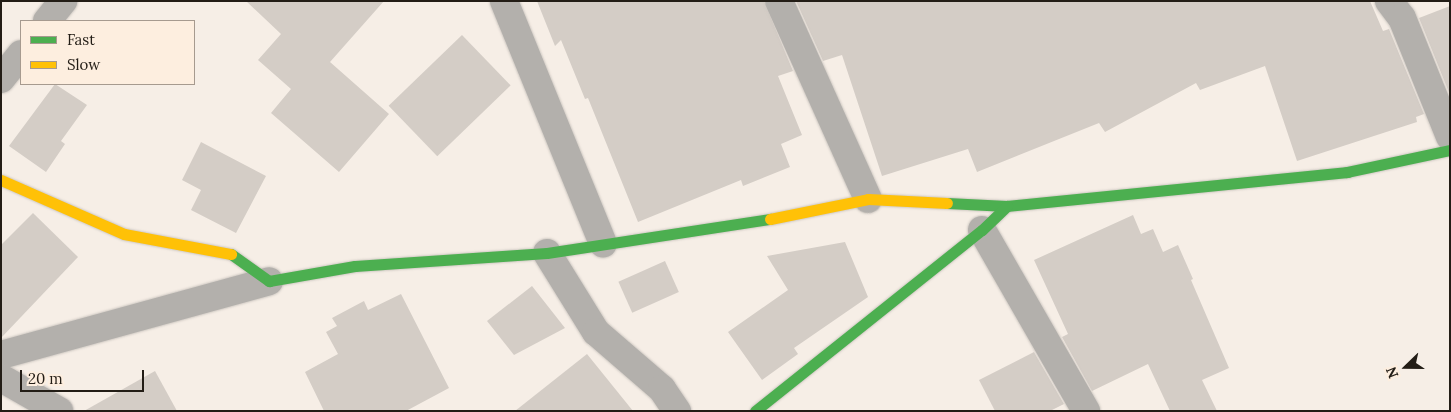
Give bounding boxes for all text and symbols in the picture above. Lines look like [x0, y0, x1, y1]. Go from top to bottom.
legend [20, 20, 195, 85]
text: Fast [67, 30, 95, 49]
text: Slow [67, 55, 100, 74]
north arrow [1381, 342, 1431, 392]
scale bar [22, 360, 146, 392]
text: N [1382, 364, 1402, 381]
text: 20 m [28, 369, 63, 388]

